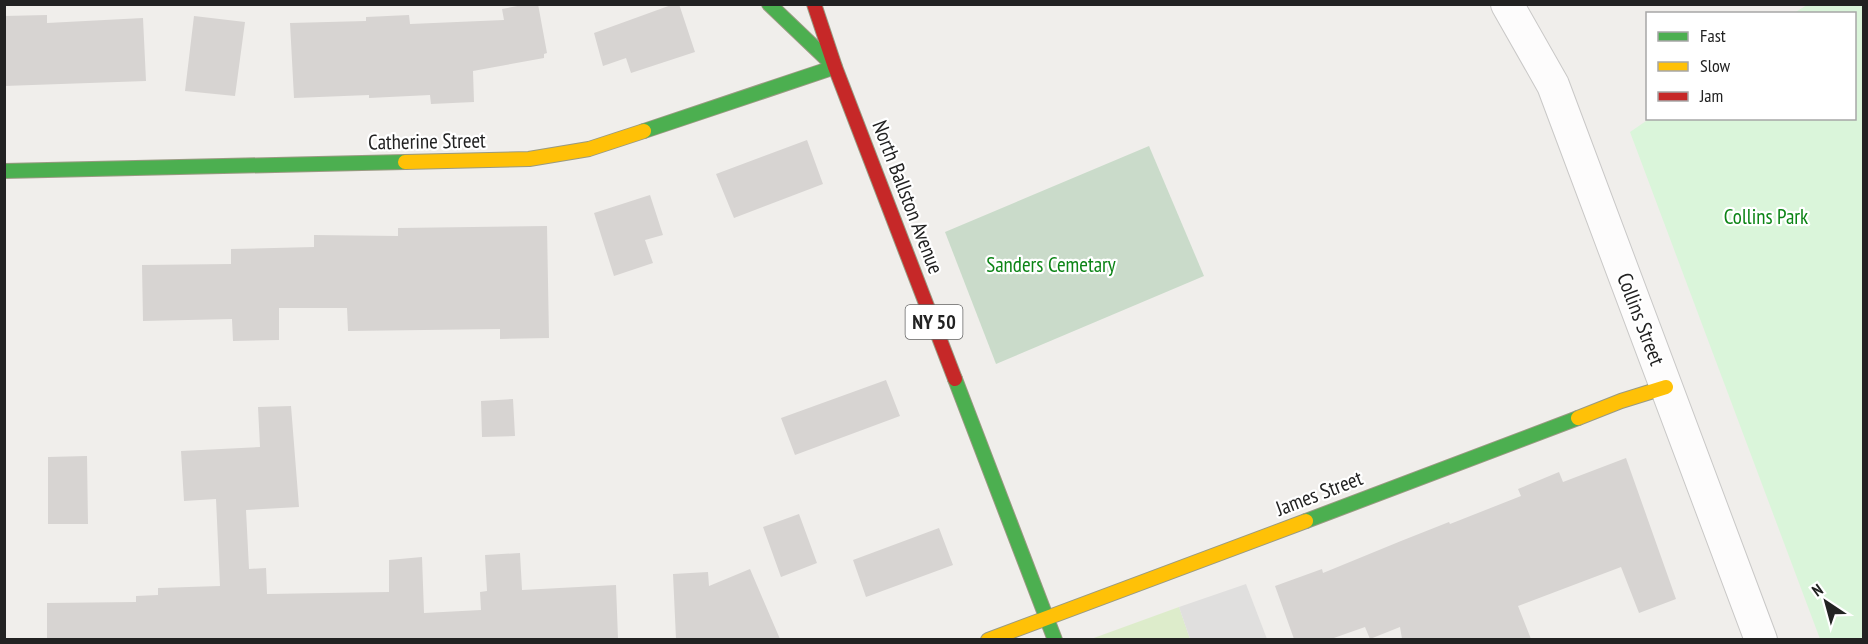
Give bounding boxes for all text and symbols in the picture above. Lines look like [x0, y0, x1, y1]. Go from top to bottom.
legend [1646, 12, 1856, 120]
text: Fast [1700, 24, 1726, 47]
text: Slow [1700, 54, 1731, 77]
text: Jam [1699, 84, 1723, 107]
street label: North Ballston Avenue [866, 116, 950, 278]
street label: Catherine Street [368, 126, 486, 156]
park label: Collins Park [1724, 203, 1808, 230]
park label: Sanders Cemetary [986, 251, 1116, 278]
street label: Collins Street [1611, 269, 1671, 369]
road number: NY 50 [906, 305, 962, 339]
street label: James Street [1271, 464, 1366, 522]
north arrow [1796, 572, 1856, 632]
text: N [1808, 579, 1827, 600]

